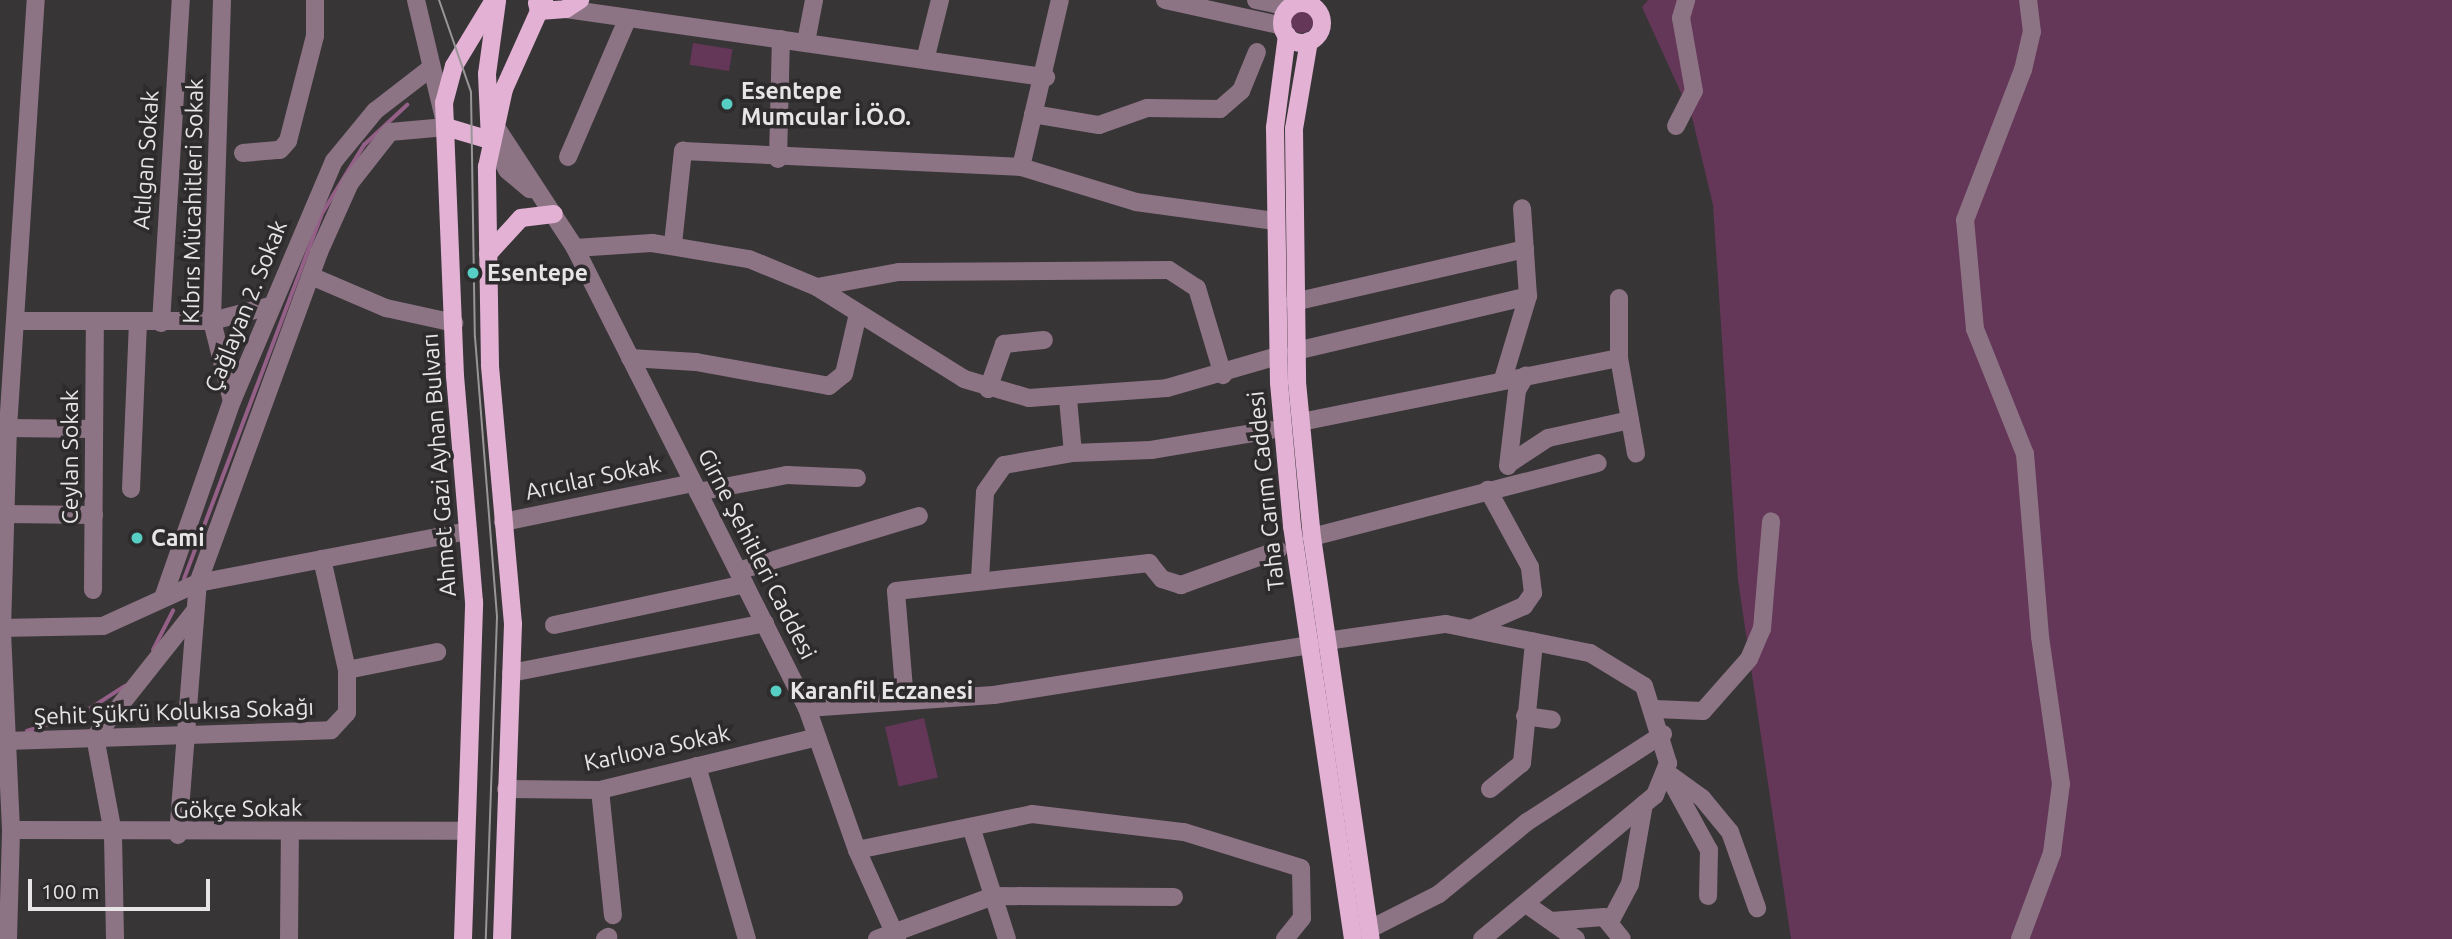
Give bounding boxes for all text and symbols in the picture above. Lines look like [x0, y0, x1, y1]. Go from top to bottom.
place label: Esentepe Mumcular İ.Ö.O. [741, 77, 911, 131]
street label: Kıbrıs Mücahitleri Sokak [177, 78, 209, 324]
street label: Atılgan Sokak [127, 89, 165, 231]
marker: Esentepe Mumcular İ.Ö.O. [719, 96, 735, 112]
street label: Çağlayan 2. Sokak [199, 216, 293, 396]
place label: Esentepe [487, 259, 588, 287]
marker: Esentepe [465, 265, 481, 281]
street label: Ahmet Gazi Ayhan Bulvarı [416, 332, 462, 598]
street label: Ceylan Sokak [56, 390, 84, 524]
street label: Taha Carım Caddesi [1242, 390, 1290, 592]
street label: Girne Şehitleri Caddesi [692, 444, 822, 664]
street label: Arıcılar Sokak [523, 450, 663, 506]
place label: Cami [151, 524, 205, 552]
marker: Cami [129, 530, 145, 546]
place label: Karanfil Eczanesi [790, 677, 973, 705]
marker: Karanfil Eczanesi [768, 683, 784, 699]
street label: Şehit Şükrü Kolukısa Sokağı [34, 693, 314, 731]
street label: Karlıova Sokak [582, 719, 732, 777]
street label: Gökçe Sokak [173, 794, 303, 824]
scale bar [32, 866, 214, 910]
text: 100 m [41, 879, 99, 903]

